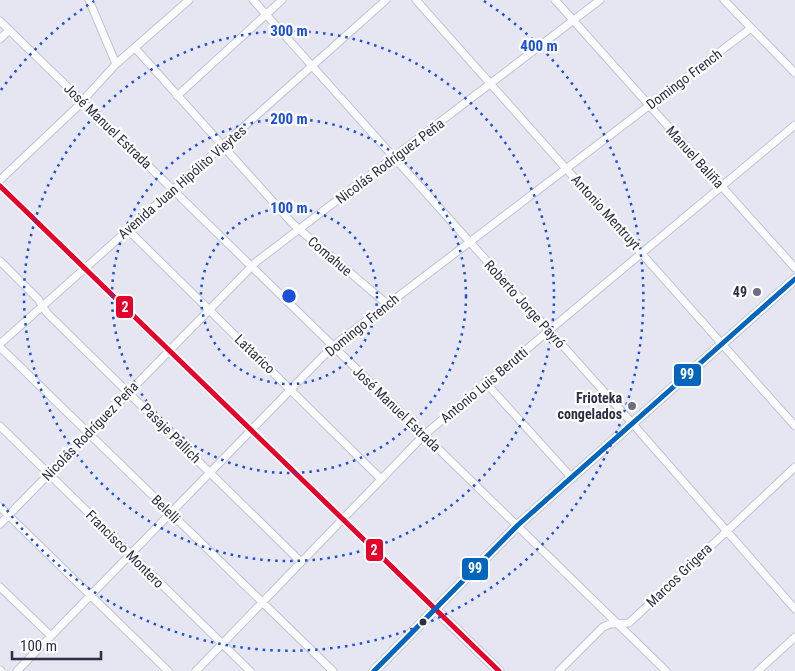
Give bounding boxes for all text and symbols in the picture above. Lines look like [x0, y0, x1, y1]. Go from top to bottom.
text: 300 m [270, 22, 308, 40]
text: 400 m [520, 37, 558, 55]
street label: Domingo French [643, 46, 725, 112]
street label: José Manuel Estrada [61, 80, 155, 172]
text: 200 m [270, 110, 308, 128]
street label: Nicolás Rodríguez Peña [333, 115, 447, 207]
street label: Avenida Juan Hipólito Vieytes [115, 122, 249, 242]
street label: Manuel Baliña [663, 123, 727, 191]
street label: Antonio Mentruyt [568, 171, 644, 253]
text: 100 m [270, 199, 308, 217]
street label: Comahue [305, 233, 356, 279]
street label: Roberto Jorge Payró [481, 257, 569, 351]
place label: 49 [733, 284, 747, 300]
marker: 49 [751, 286, 763, 298]
centre of rings [280, 287, 298, 305]
street label: Domingo French [322, 290, 402, 360]
line badge: 2 [115, 295, 134, 319]
text: 2 [121, 299, 129, 315]
street label: Lattarico [232, 331, 278, 377]
street label: Antonio Luis Berutti [437, 344, 531, 426]
street label: José Manuel Estrada [350, 363, 444, 455]
line badge: 99 [673, 363, 702, 387]
text: 99 [680, 366, 694, 382]
street label: Nicolás Rodríguez Peña [39, 378, 141, 484]
place label: Frioteka congelados [558, 390, 622, 422]
street label: Pasaje Pallich [138, 400, 204, 466]
marker: Frioteka congelados [626, 400, 638, 412]
street label: Belelli [148, 492, 184, 526]
street label: Francisco Montero [83, 507, 167, 591]
line badge: 2 [365, 538, 384, 562]
street label: Marcos Grigera [643, 540, 715, 610]
text: 2 [370, 542, 378, 558]
line badge: 99 [461, 557, 489, 581]
text: 99 [468, 560, 482, 576]
unlabelled marker [418, 617, 428, 627]
scale bar [12, 628, 101, 660]
text: 100 m [20, 637, 57, 655]

